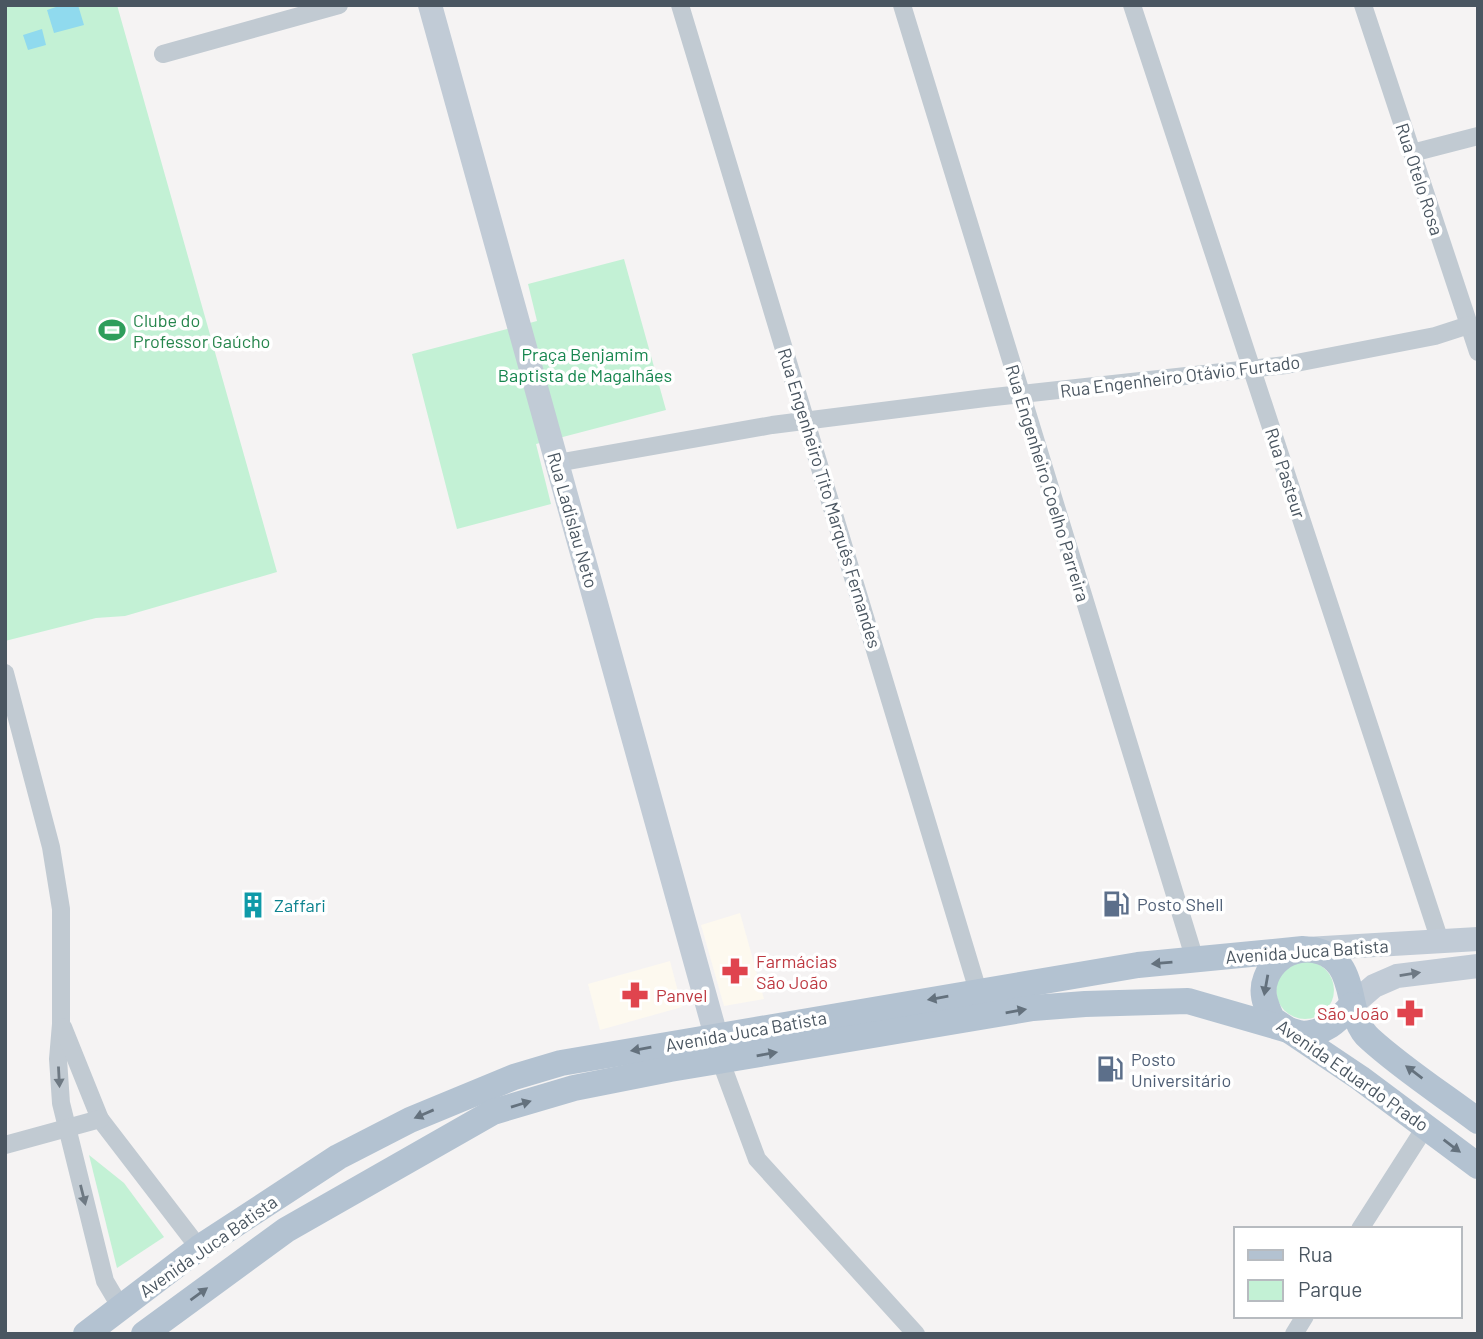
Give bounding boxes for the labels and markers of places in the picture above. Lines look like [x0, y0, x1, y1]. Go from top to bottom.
place label: Clube do Professor Gaúcho [133, 309, 270, 352]
sports icon: Clube do Professor Gaúcho [97, 315, 127, 345]
fuel station icon: Posto Shell [1101, 889, 1131, 919]
building icon: Zaffari [238, 890, 268, 920]
place label: Posto Shell [1137, 893, 1223, 915]
place label: Zaffari [274, 894, 326, 916]
place label: Farmácias São João [756, 950, 837, 993]
pharmacy icon: Farmácias São João [720, 956, 750, 986]
pharmacy icon: Panvel [620, 980, 650, 1010]
place label: Panvel [656, 984, 707, 1006]
pharmacy icon: São João [1395, 998, 1425, 1028]
place label: São João [1317, 1002, 1389, 1024]
place label: Posto Universitário [1131, 1048, 1231, 1091]
fuel station icon: Posto Universitário [1095, 1054, 1125, 1084]

